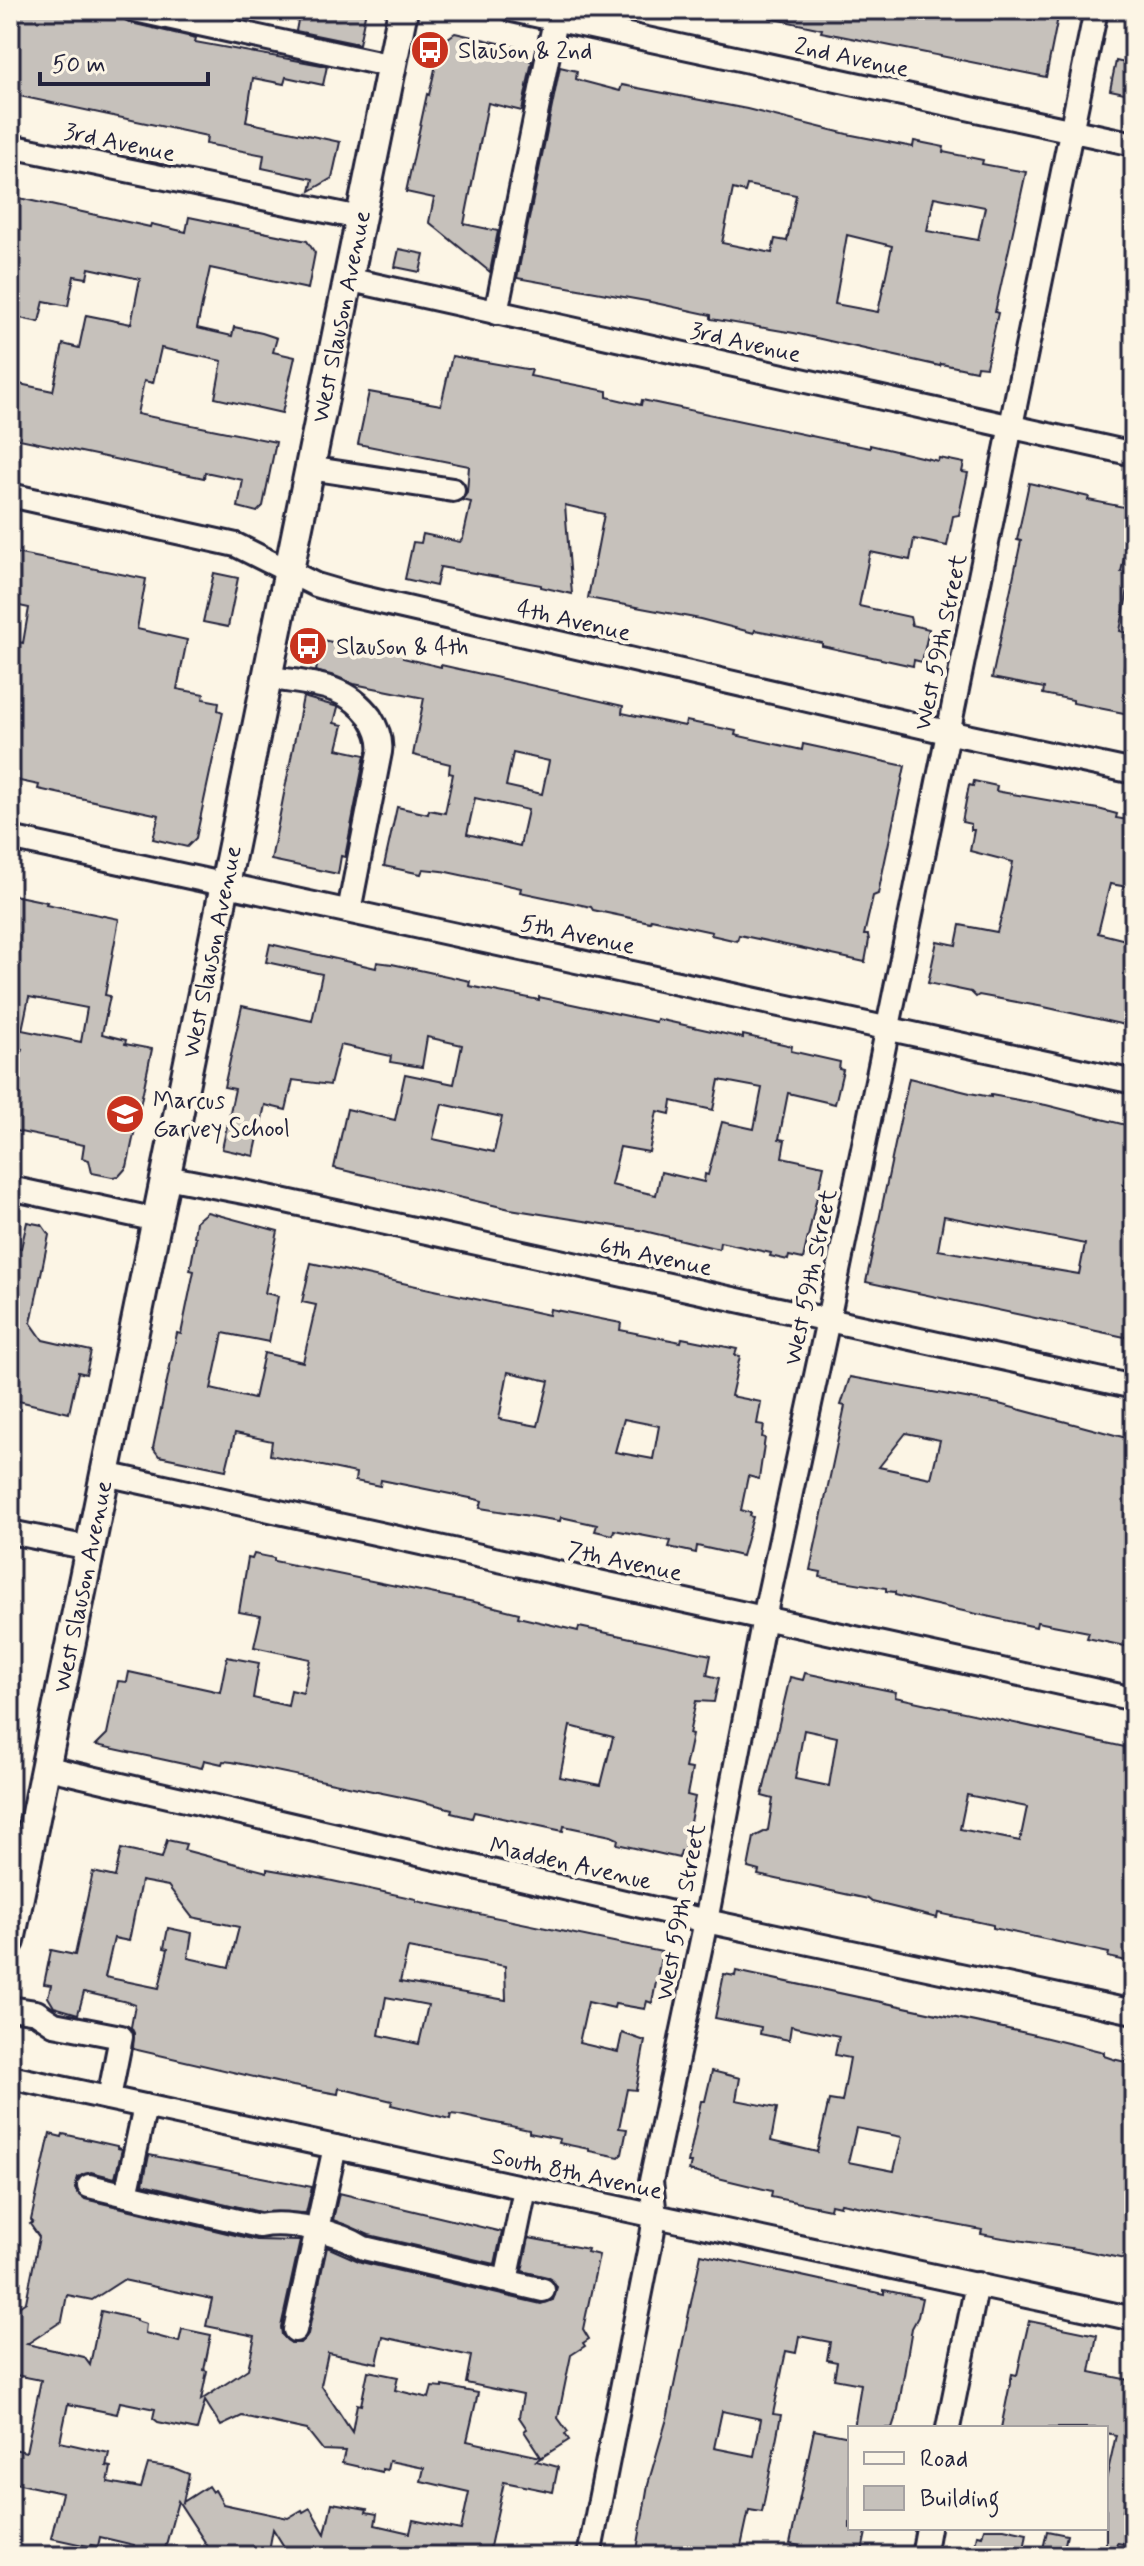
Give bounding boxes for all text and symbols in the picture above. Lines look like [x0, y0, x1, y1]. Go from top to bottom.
bus stop icon: Slauson & 2nd [409, 29, 451, 71]
street label: 2nd Avenue [792, 31, 912, 86]
scale bar [40, 36, 208, 86]
place label: Slauson & 2nd [458, 36, 592, 67]
text: 50 m [52, 50, 106, 81]
street label: 3rd Avenue [61, 117, 178, 170]
street label: West Slauson Avenue [305, 208, 379, 425]
street label: 3rd Avenue [687, 316, 804, 371]
street label: West 59th Street [908, 551, 975, 733]
street label: 4th Avenue [514, 593, 634, 650]
bus stop icon: Slauson & 4th [287, 625, 329, 667]
place label: Slauson & 4th [336, 632, 468, 663]
street label: West Slauson Avenue [176, 843, 250, 1060]
street label: 5th Avenue [518, 908, 638, 963]
place label: Marcus Garvey School [153, 1086, 290, 1145]
school or university icon: Marcus Garvey School [104, 1093, 146, 1135]
street label: West 59th Street [778, 1186, 845, 1368]
street label: 6th Avenue [597, 1230, 715, 1285]
street label: West Slauson Avenue [47, 1478, 120, 1695]
street label: 7th Avenue [564, 1535, 685, 1590]
street label: West 59th Street [649, 1821, 714, 2003]
street label: Madden Avenue [487, 1831, 655, 1898]
street label: South 8th Avenue [488, 2141, 665, 2208]
legend [848, 2426, 1108, 2530]
text: Road [920, 2444, 968, 2475]
text: Building [920, 2484, 1000, 2518]

